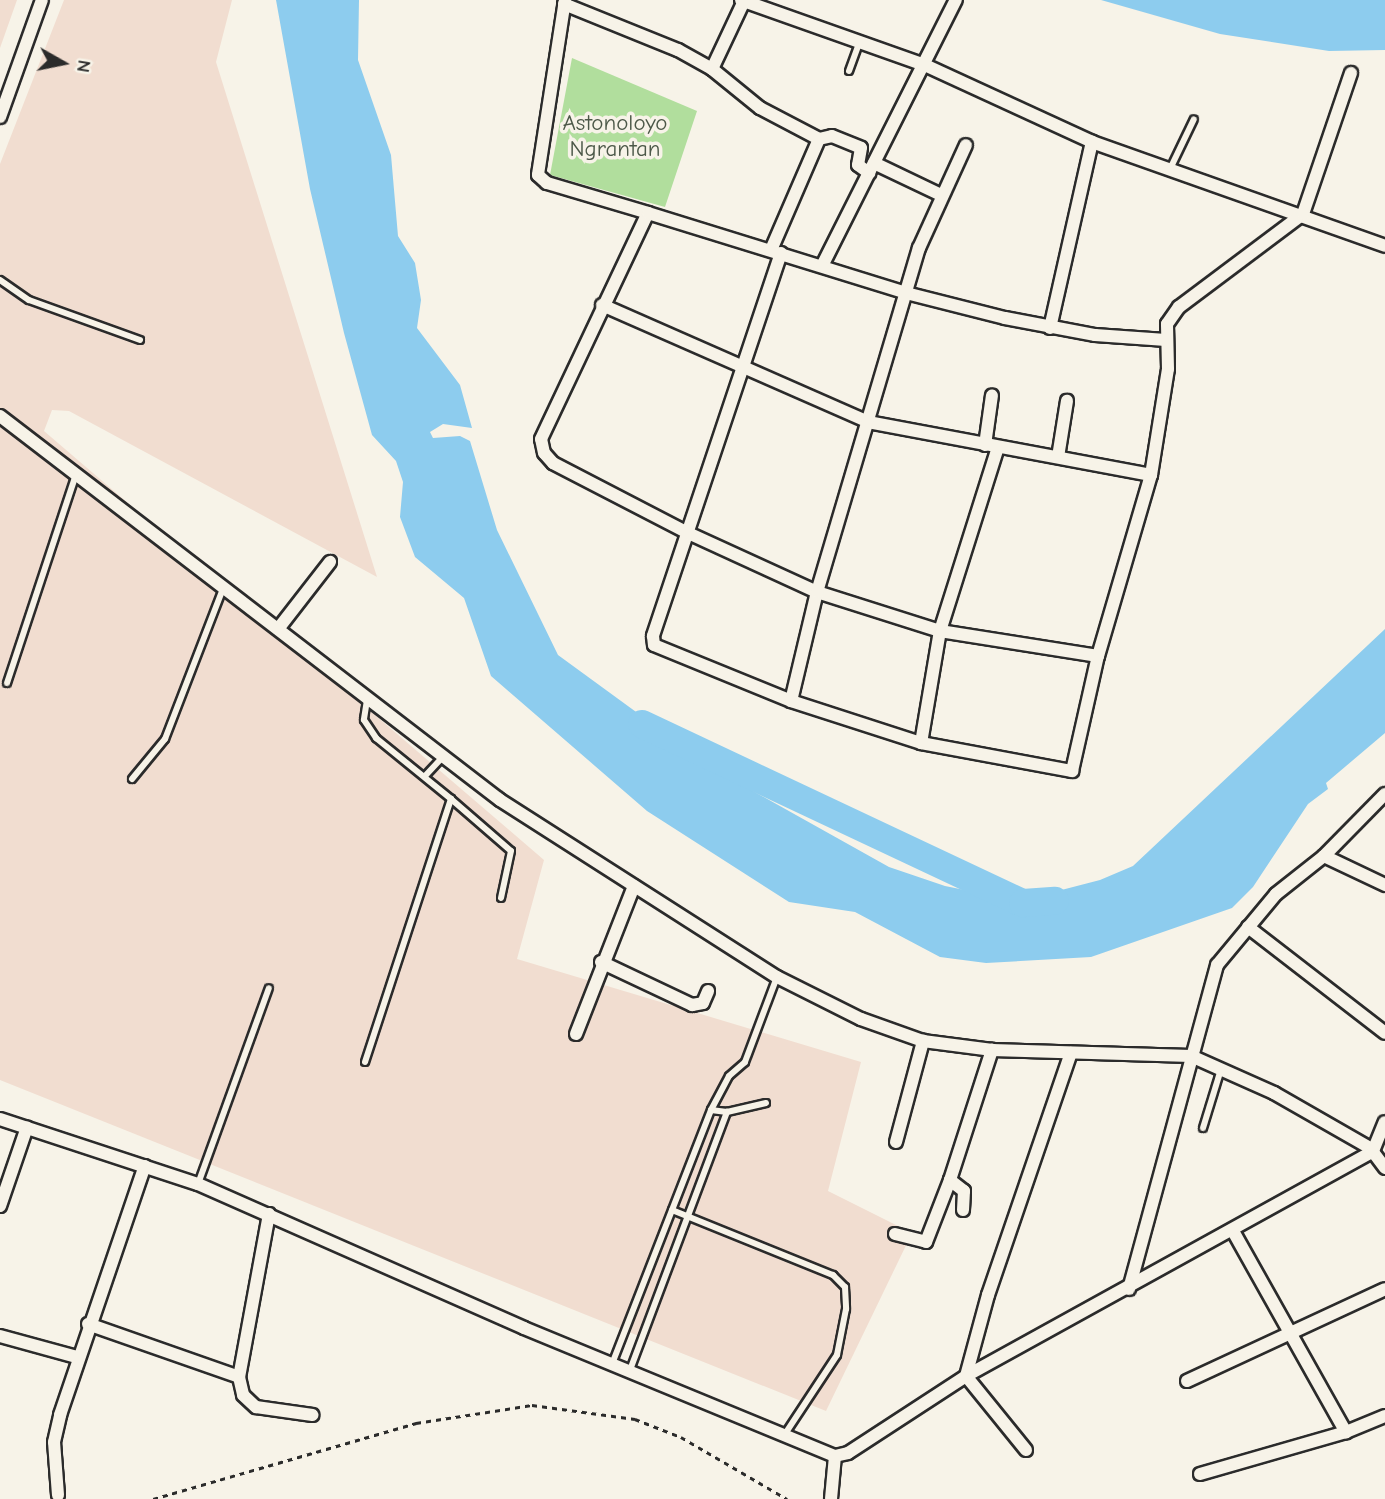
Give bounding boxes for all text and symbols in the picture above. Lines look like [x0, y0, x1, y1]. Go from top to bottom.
north arrow [28, 28, 98, 98]
text: N [72, 58, 96, 74]
park label: Astonoloyo Ngrantan [562, 109, 668, 163]

